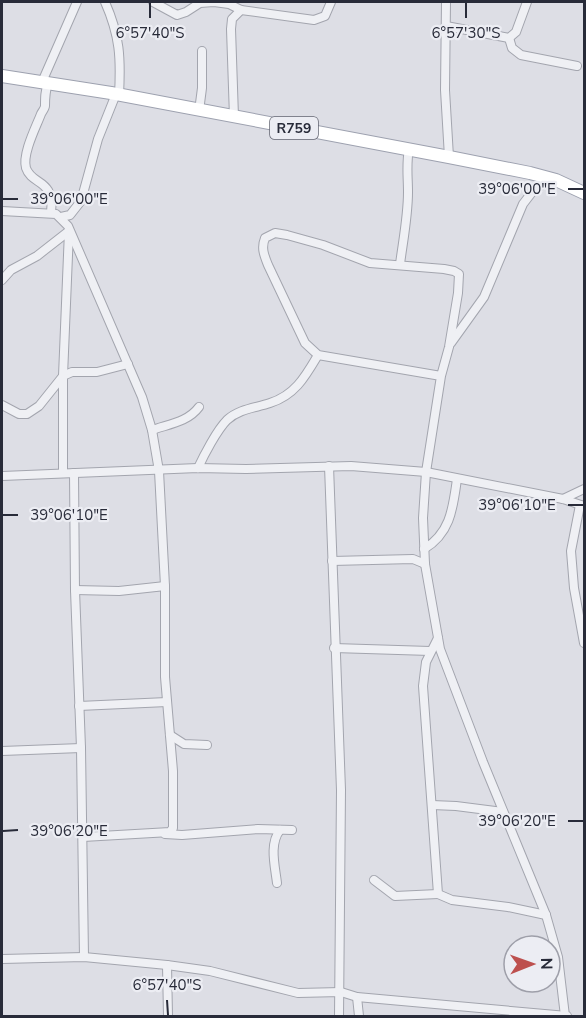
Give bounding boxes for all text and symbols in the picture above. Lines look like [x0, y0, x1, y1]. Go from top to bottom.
text: 6°57'40"S [116, 23, 184, 43]
text: 6°57'30"S [432, 23, 500, 43]
road number: R759 [270, 117, 318, 139]
text: 39°06'00"E [478, 179, 556, 199]
text: 39°06'00"E [30, 189, 108, 209]
text: 39°06'10"E [478, 495, 556, 515]
text: 39°06'10"E [30, 505, 108, 525]
text: 39°06'20"E [478, 811, 556, 831]
text: 39°06'20"E [30, 821, 108, 841]
north arrow [502, 934, 562, 994]
text: N [535, 958, 557, 970]
text: 6°57'40"S [133, 975, 201, 995]

